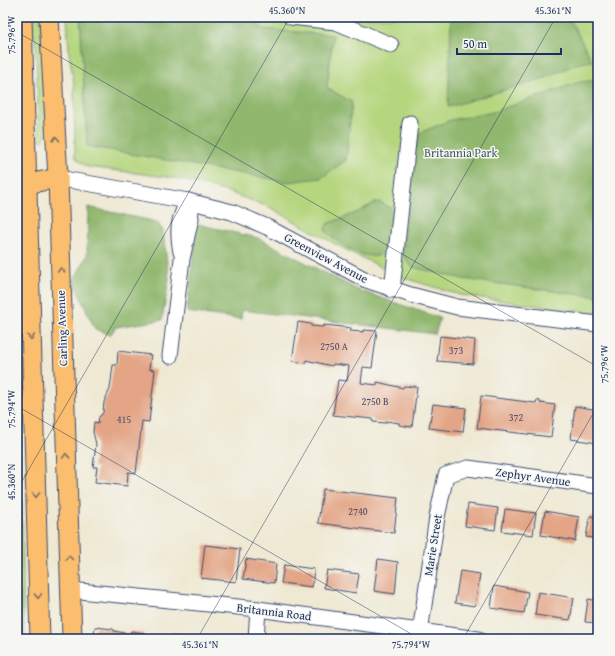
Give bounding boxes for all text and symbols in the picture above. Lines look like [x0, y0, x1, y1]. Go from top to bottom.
text: 45.360°N [269, 3, 306, 18]
text: 45.361°N [535, 3, 572, 18]
text: 75.796°W [4, 15, 19, 54]
scale bar [457, 30, 561, 56]
text: 50 m [463, 35, 487, 52]
one-way arrow [51, 136, 60, 142]
park label: Britannia Park [424, 144, 499, 161]
street label: Greenview Avenue [281, 228, 372, 287]
one-way arrow [56, 267, 65, 273]
street label: Carling Avenue [52, 289, 71, 366]
one-way arrow [27, 334, 36, 340]
house number: 2750 A [320, 339, 348, 354]
house number: 373 [449, 343, 463, 358]
text: 75.796°W [597, 344, 612, 383]
text: 75.794°W [4, 389, 19, 428]
house number: 2750 B [361, 394, 389, 409]
house number: 372 [509, 410, 523, 425]
house number: 415 [117, 412, 131, 427]
one-way arrow [62, 453, 71, 459]
text: 45.360°N [4, 463, 19, 500]
street label: Zephyr Avenue [494, 463, 572, 490]
one-way arrow [32, 492, 40, 498]
house number: 2740 [348, 504, 368, 519]
street label: Marie Street [419, 512, 446, 577]
one-way arrow [65, 555, 74, 561]
one-way arrow [34, 593, 43, 599]
street label: Britannia Road [236, 598, 313, 625]
text: 45.361°N [182, 637, 219, 652]
text: 75.794°W [392, 637, 431, 652]

